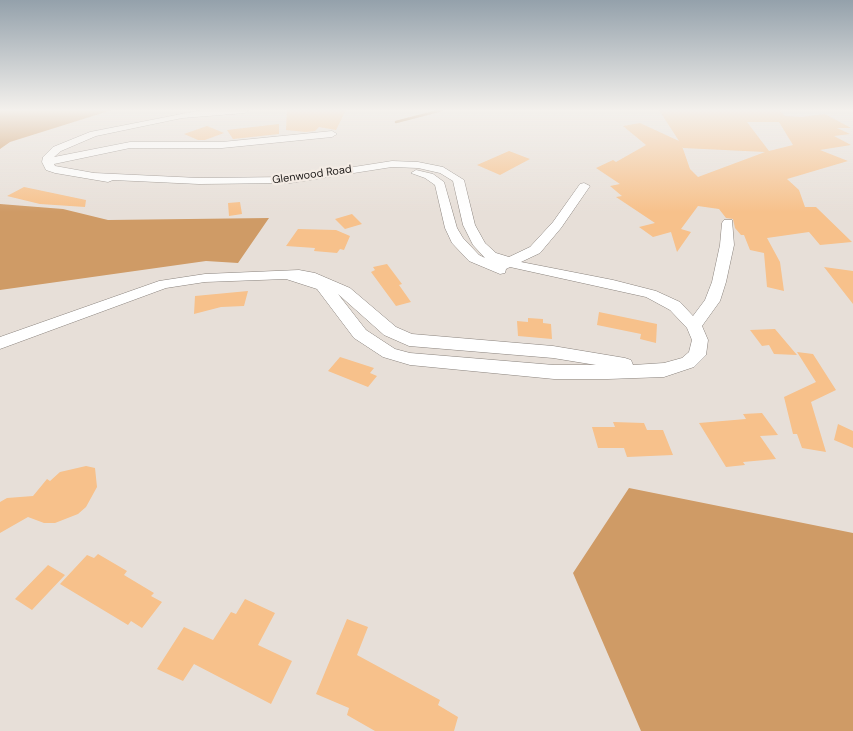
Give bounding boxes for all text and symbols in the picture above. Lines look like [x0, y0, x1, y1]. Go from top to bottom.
street label: Glenwood Road [271, 163, 353, 187]

